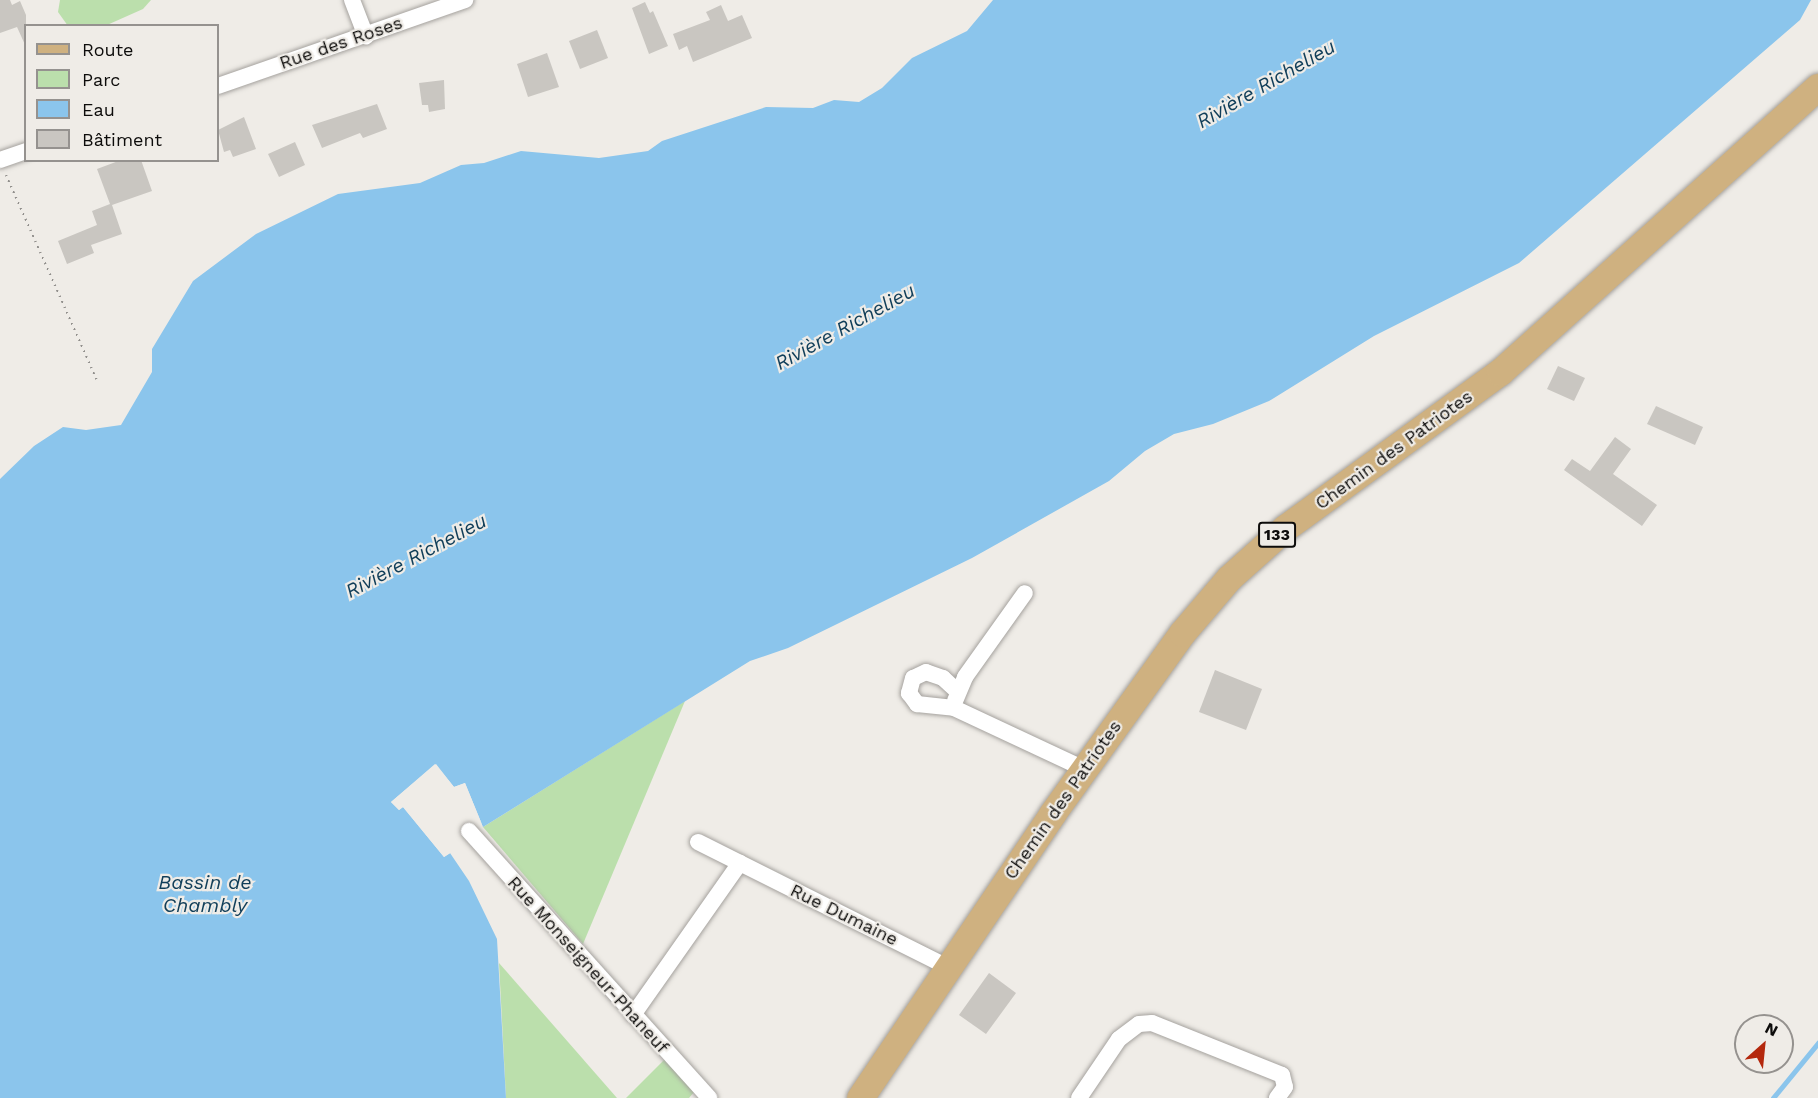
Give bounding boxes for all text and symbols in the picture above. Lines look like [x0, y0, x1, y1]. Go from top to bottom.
street label: Rue des Roses [277, 12, 405, 74]
legend [24, 24, 219, 162]
water label: Rivière Richelieu [1192, 35, 1340, 133]
text: Route [82, 39, 134, 60]
text: Parc [82, 69, 120, 90]
text: Eau [82, 99, 115, 120]
text: Bâtiment [82, 129, 162, 150]
water label: Rivière Richelieu [771, 279, 919, 375]
street label: Chemin des Patriotes [1311, 386, 1477, 514]
water label: Rivière Richelieu [341, 509, 491, 603]
road number: 133 [1258, 522, 1296, 548]
street label: Chemin des Patriotes [1000, 716, 1126, 884]
water label: Bassin de Chambly [158, 870, 252, 917]
street label: Rue Monseigneur-Phaneuf [503, 872, 673, 1058]
street label: Rue Dumaine [787, 880, 901, 950]
north arrow [1734, 1014, 1794, 1074]
text: N [1762, 1018, 1781, 1040]

